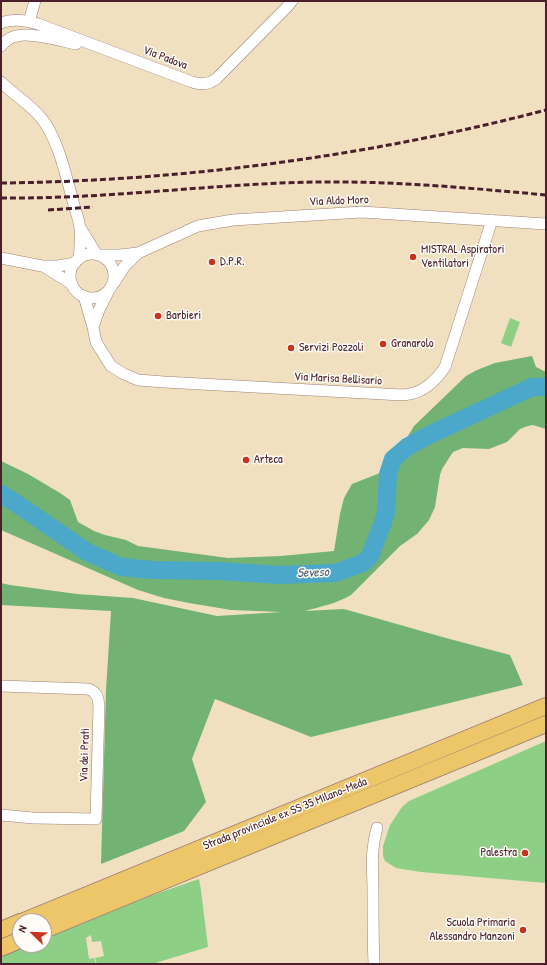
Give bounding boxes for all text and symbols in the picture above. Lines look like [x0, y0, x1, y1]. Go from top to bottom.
street label: Via Padova [141, 43, 189, 73]
street label: Via Aldo Moro [309, 193, 369, 209]
place label: MISTRAL Aspiratori Ventilatori [421, 243, 505, 271]
marker: MISTRAL Aspiratori Ventilatori [408, 252, 418, 262]
place label: D.P.R. [220, 255, 245, 269]
marker: D.P.R. [207, 257, 217, 267]
place label: Barbieri [166, 309, 201, 323]
marker: Barbieri [153, 311, 163, 321]
place label: Granarolo [391, 337, 434, 351]
marker: Granarolo [378, 339, 388, 349]
place label: Servizi Pozzoli [299, 341, 364, 355]
marker: Servizi Pozzoli [286, 343, 296, 353]
street label: Via Marisa Bellisario [294, 369, 382, 389]
place label: Arteca [254, 453, 283, 467]
marker: Arteca [241, 455, 251, 465]
water label: Seveso [297, 565, 329, 581]
street label: Via dei Prati [77, 728, 93, 782]
street label: Strada provinciale ex SS 35 Milano-Meda [201, 774, 369, 854]
place label: Palestra [480, 846, 517, 860]
marker: Palestra [520, 848, 530, 858]
north arrow [12, 913, 52, 953]
place label: Scuola Primaria Alessandro Manzoni [430, 916, 515, 944]
text: N [14, 923, 29, 934]
marker: Scuola Primaria Alessandro Manzoni [518, 925, 528, 935]

